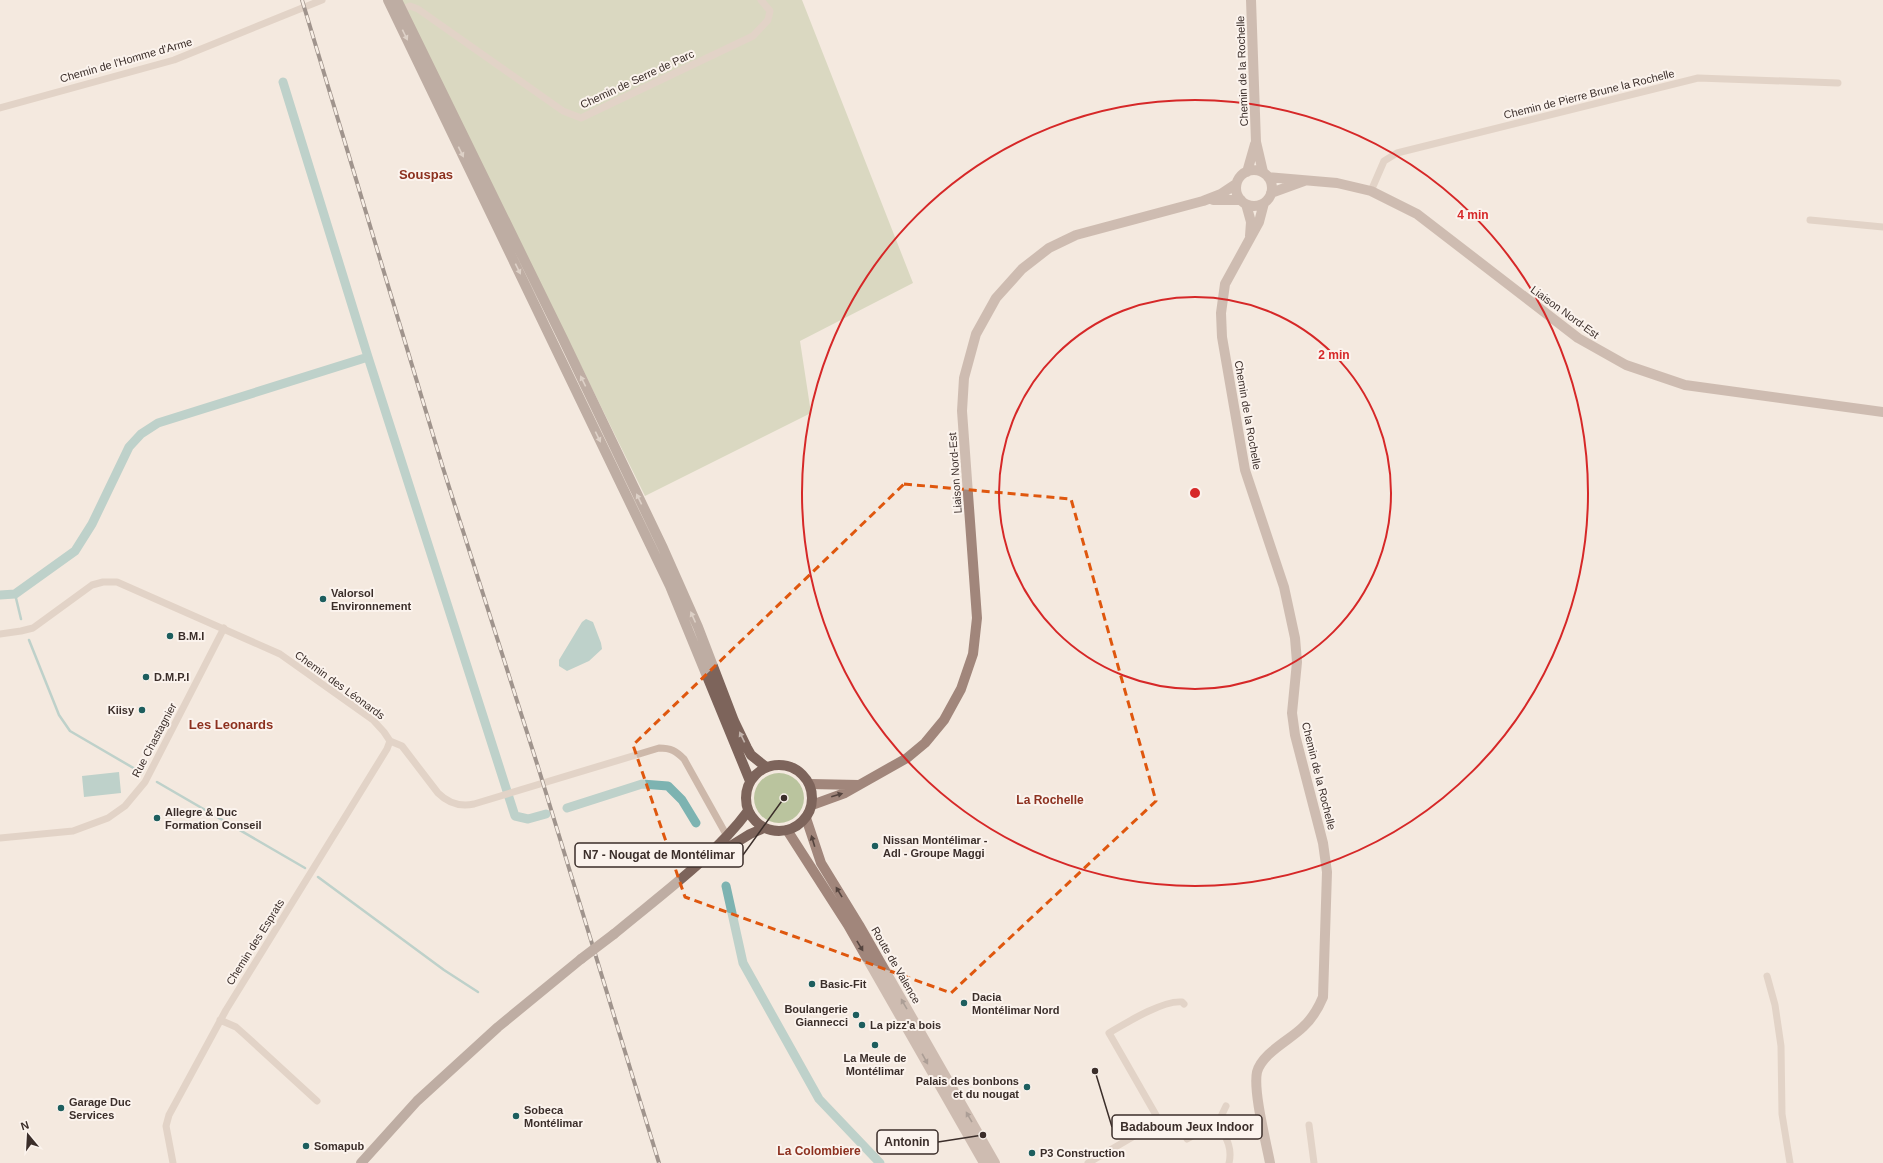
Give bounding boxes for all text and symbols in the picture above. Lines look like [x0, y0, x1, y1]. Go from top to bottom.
street label: Chemin de la Rochelle [1234, 15, 1250, 127]
one-way arrow [401, 30, 408, 41]
street label: Chemin de l'Homme d'Arme [59, 35, 193, 85]
street label: Chemin de Serre de Parc [578, 47, 696, 111]
street label: Chemin de Pierre Brune la Rochelle [1502, 67, 1676, 121]
one-way arrow [458, 147, 464, 158]
district label: Souspas [399, 167, 453, 182]
text: 4 min [1457, 208, 1489, 222]
one-way arrow [515, 264, 521, 275]
street label: Liaison Nord-Est [1529, 283, 1601, 341]
text: 2 min [1318, 348, 1350, 362]
street label: Chemin de la Rochelle [1232, 359, 1264, 471]
one-way arrow [580, 376, 586, 387]
one-way arrow [595, 431, 601, 443]
street label: Liaison Nord-Est [946, 432, 964, 514]
centre of rings [1188, 486, 1202, 500]
one-way arrow [636, 493, 642, 504]
place label: Valorsol Environnement [331, 587, 411, 612]
marker: Valorsol Environnement [318, 594, 328, 604]
one-way arrow [690, 611, 696, 622]
place label: B.M.I [178, 630, 204, 642]
marker: B.M.I [165, 631, 175, 641]
street label: Chemin des Léonards [293, 649, 387, 722]
place label: D.M.P.I [154, 671, 189, 683]
marker: D.M.P.I [141, 672, 151, 682]
street label: Rue Chastagnier [129, 700, 179, 779]
place label: Kiisy [108, 704, 135, 716]
marker: Kiisy [137, 705, 147, 715]
district label: Les Leonards [189, 717, 273, 732]
street label: Chemin de la Rochelle [1300, 721, 1338, 831]
one-way arrow [739, 731, 745, 743]
one-way arrow [831, 792, 843, 798]
district label: La Rochelle [1016, 793, 1084, 807]
place label: Allegre & Duc Formation Conseil [165, 806, 262, 831]
marker: Allegre & Duc Formation Conseil [152, 813, 162, 823]
one-way arrow [810, 834, 816, 846]
place label: Nissan Montélimar - Adl - Groupe Maggi [883, 834, 988, 859]
marker: Nissan Montélimar - Adl - Groupe Maggi [870, 841, 880, 851]
callout: N7 - Nougat de Montélimar [575, 843, 743, 867]
text: N7 - Nougat de Montélimar [583, 848, 735, 862]
one-way arrow [835, 887, 843, 897]
street label: Chemin des Esprats [224, 896, 287, 987]
street label: Route de Valence [869, 924, 923, 1006]
one-way arrow [856, 940, 863, 952]
place label: Basic-Fit [820, 978, 867, 990]
marker: Basic-Fit [807, 979, 817, 989]
place label: Dacia Montélimar Nord [972, 991, 1059, 1016]
one-way arrow [901, 998, 908, 1010]
marker: Dacia Montélimar Nord [959, 998, 969, 1008]
place label: Boulangerie Giannecci [784, 1003, 848, 1028]
marker: Boulangerie Giannecci [851, 1010, 861, 1020]
place label: La pizz'a bois [870, 1019, 941, 1031]
marker: La pizz'a bois [857, 1020, 867, 1030]
marker: La Meule de Montélimar [870, 1040, 880, 1050]
place label: La Meule de Montélimar [844, 1052, 906, 1077]
one-way arrow [921, 1053, 928, 1065]
place label: Palais des bonbons et du nougat [916, 1075, 1019, 1100]
marker: Palais des bonbons et du nougat [1022, 1082, 1032, 1092]
place label: Garage Duc Services [69, 1096, 131, 1121]
marker: Garage Duc Services [56, 1103, 66, 1113]
place label: Sobeca Montélimar [524, 1104, 583, 1129]
marker: Sobeca Montélimar [511, 1111, 521, 1121]
one-way arrow [965, 1111, 972, 1123]
north arrow [8, 1115, 48, 1155]
callout: Badaboum Jeux Indoor [1112, 1115, 1262, 1139]
text: N [19, 1119, 31, 1132]
text: Badaboum Jeux Indoor [1120, 1120, 1254, 1134]
callout: Antonin [877, 1130, 938, 1154]
text: Antonin [884, 1135, 930, 1149]
place label: Somapub [314, 1140, 364, 1152]
marker: Somapub [301, 1141, 311, 1151]
district label: La Colombiere [777, 1144, 861, 1158]
place label: P3 Construction [1040, 1147, 1125, 1159]
marker: P3 Construction [1027, 1148, 1037, 1158]

